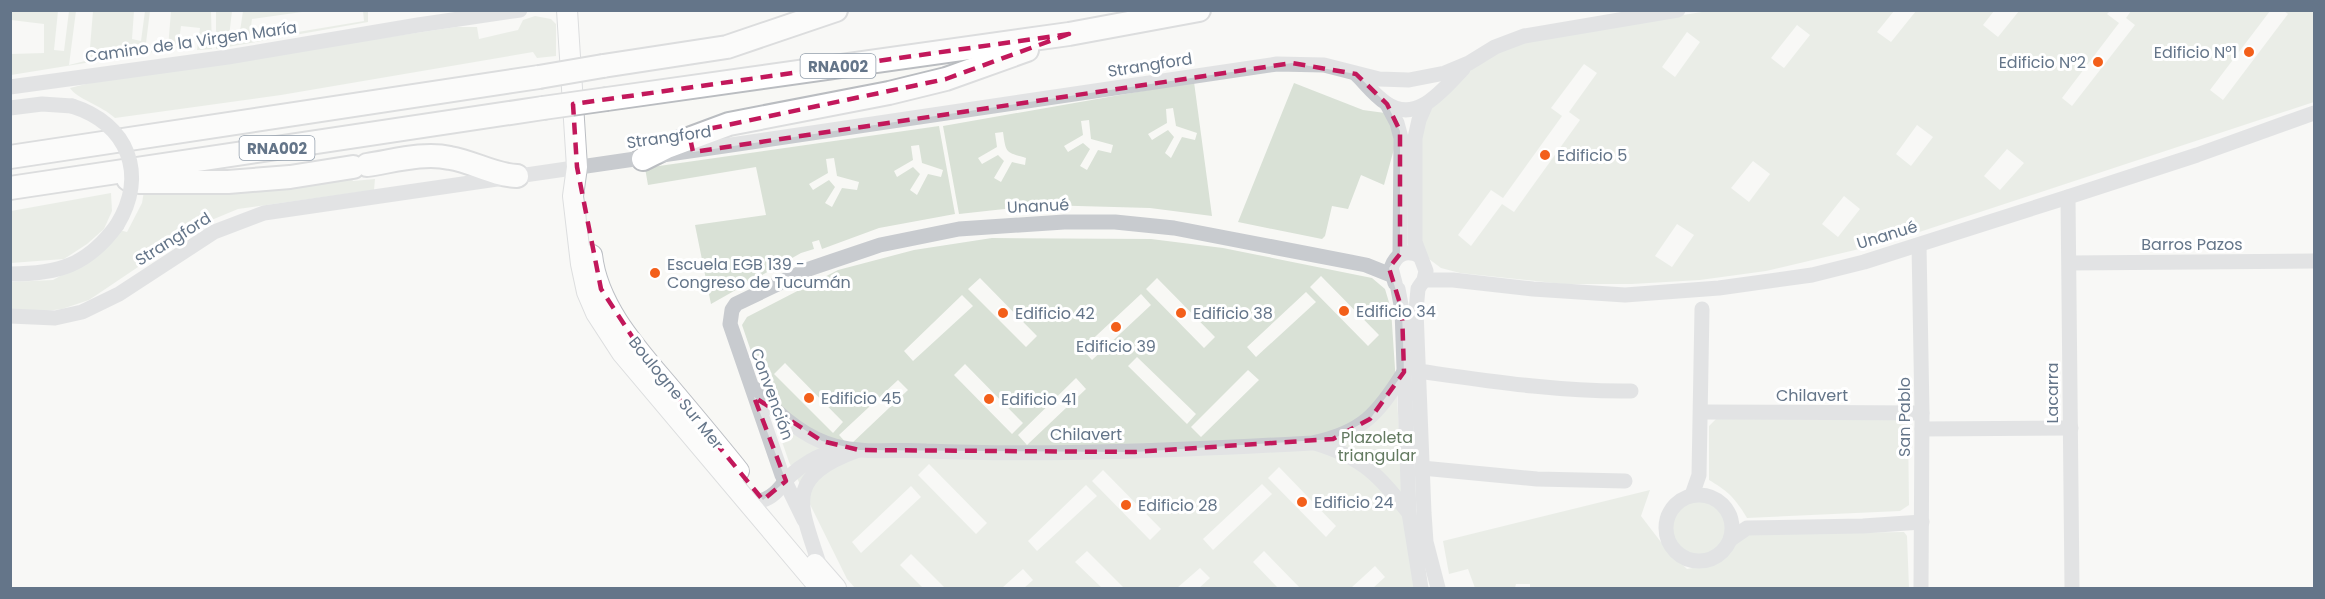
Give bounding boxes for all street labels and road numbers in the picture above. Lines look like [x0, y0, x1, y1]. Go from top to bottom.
street label: Camino de la Virgen María [84, 16, 298, 68]
street label: Strangford [1106, 47, 1194, 83]
road number: RNA002 [800, 54, 876, 78]
street label: Strangford [625, 120, 713, 154]
road number: RNA002 [240, 136, 314, 160]
street label: Unanué [1006, 193, 1070, 219]
street label: Strangford [131, 207, 215, 271]
street label: Unanué [1854, 215, 1920, 255]
street label: Barros Pazos [2141, 233, 2243, 256]
street label: Boulogne Sur Mer [623, 332, 729, 454]
street label: Convención [745, 345, 799, 443]
street label: Lacarra [2041, 362, 2064, 424]
street label: San Pablo [1893, 377, 1916, 457]
street label: Chilavert [1776, 384, 1848, 407]
street label: Chilavert [1050, 423, 1122, 446]

